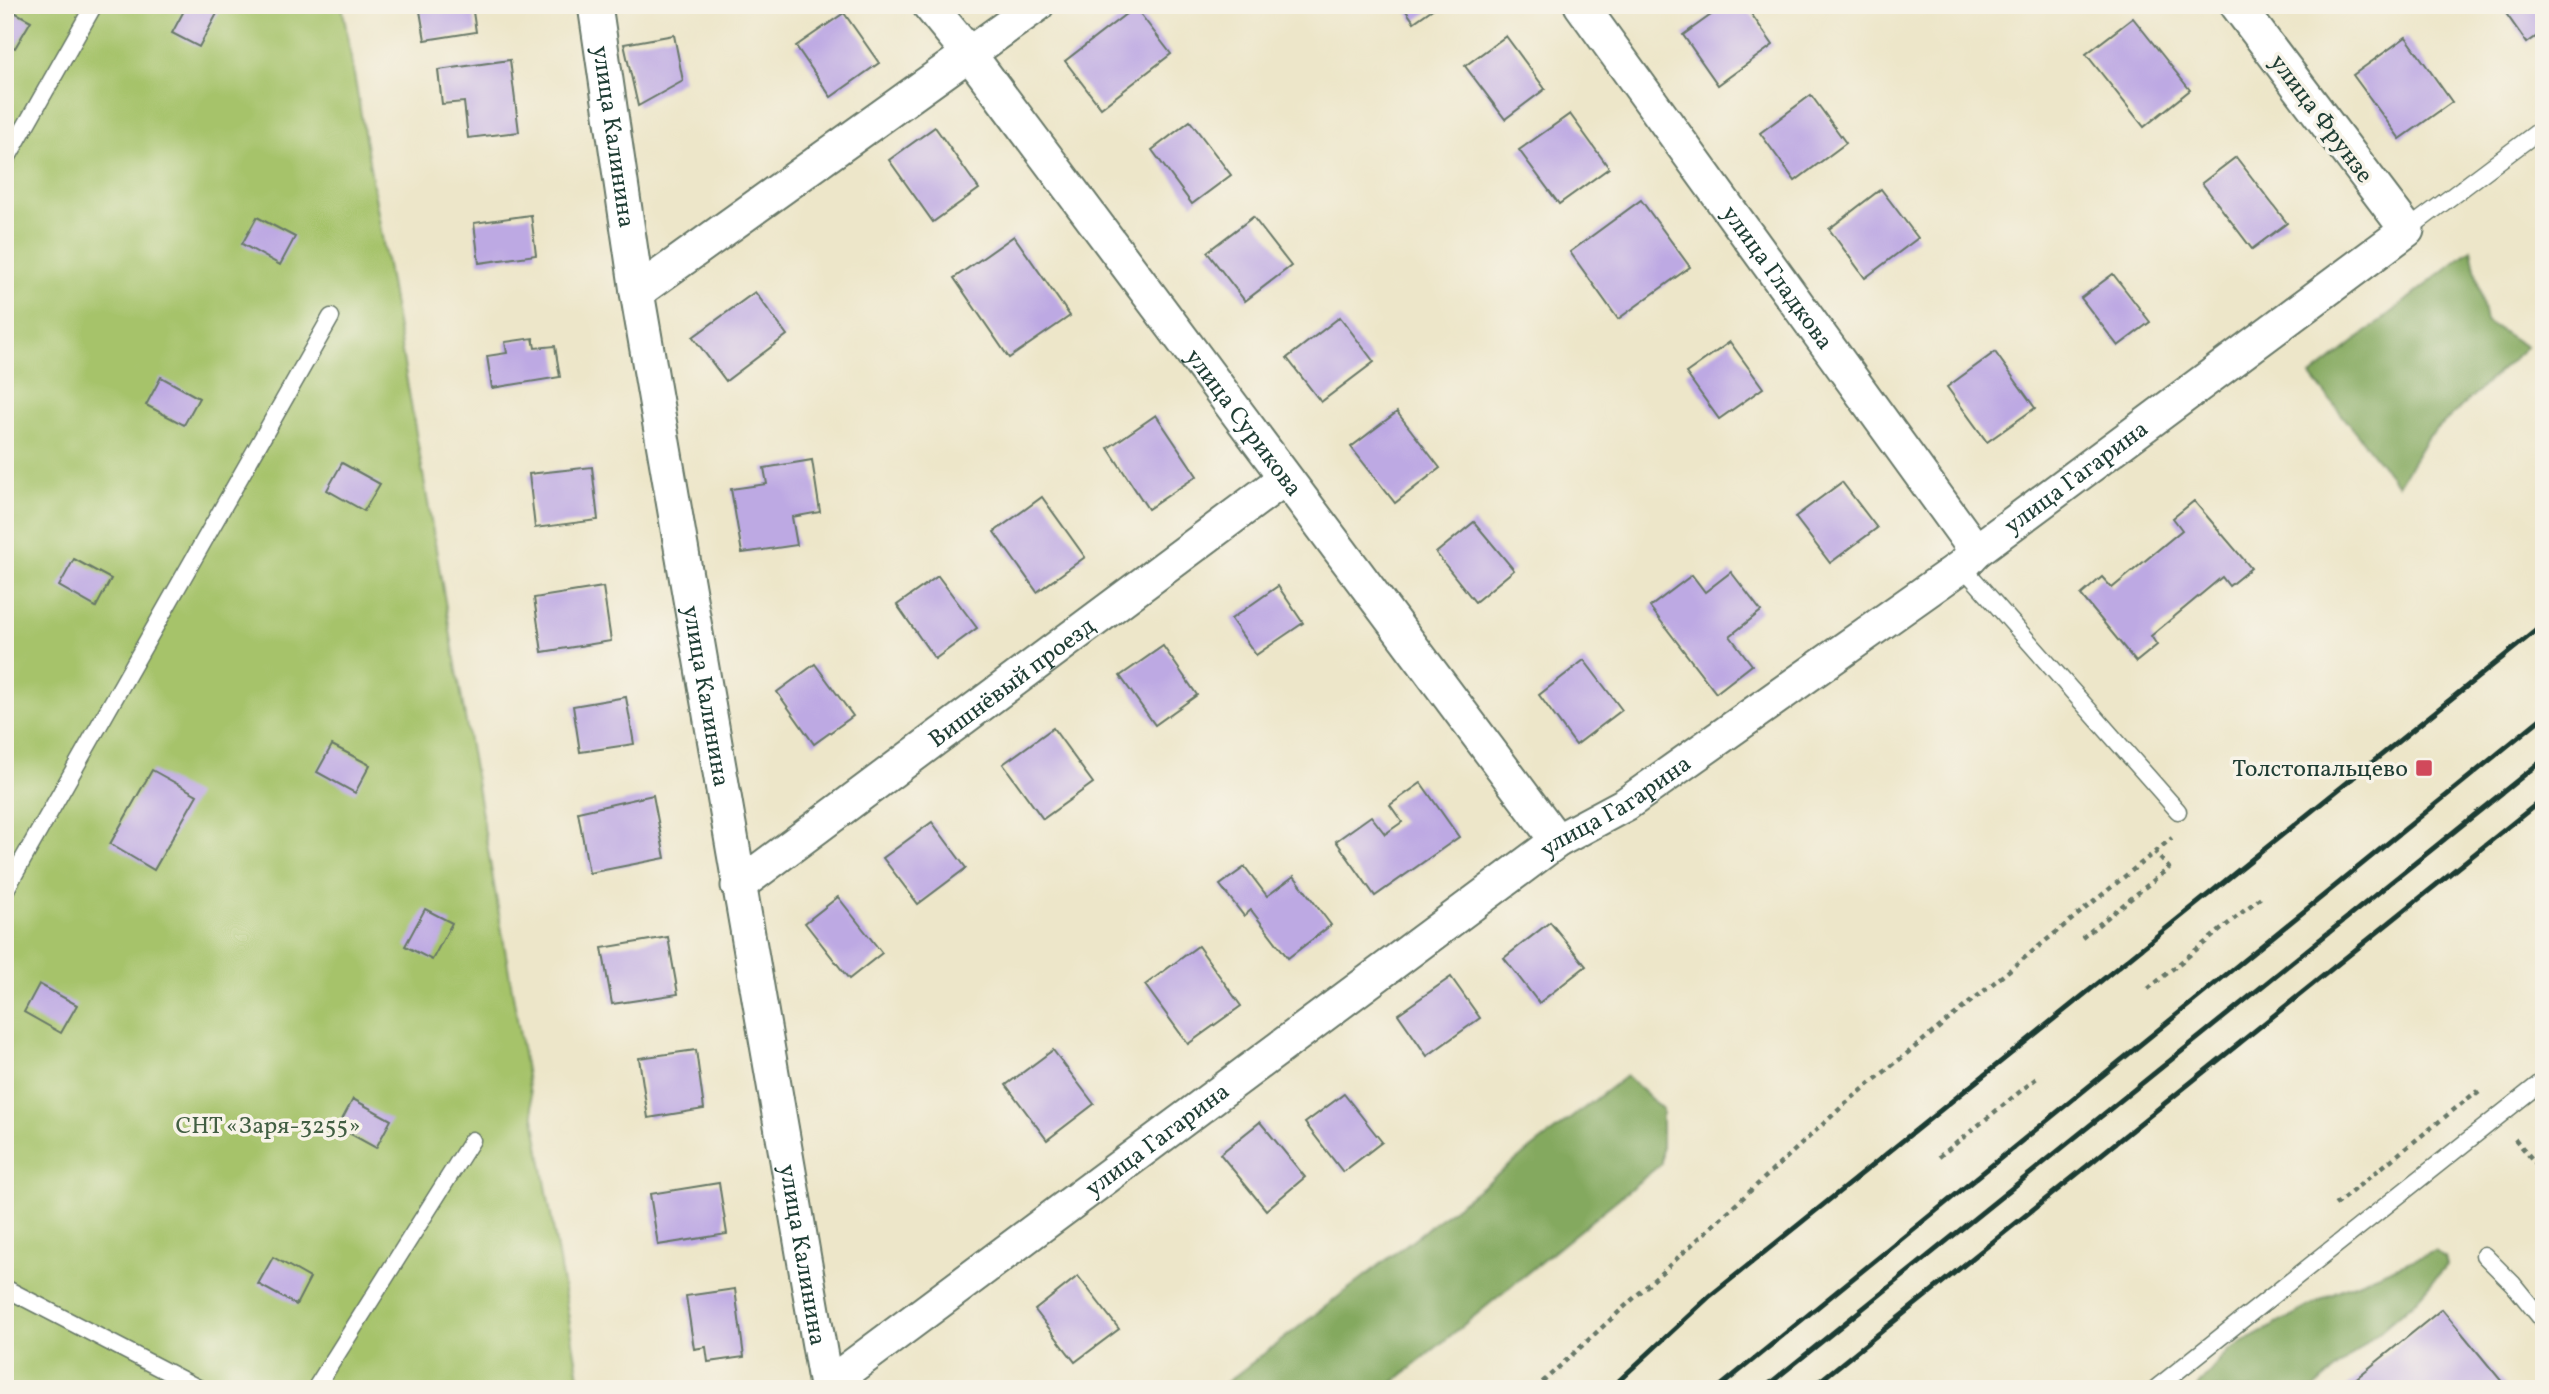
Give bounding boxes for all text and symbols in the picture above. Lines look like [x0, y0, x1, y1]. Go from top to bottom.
street label: улица Калинина [582, 44, 642, 230]
street label: улица Фрунзе [2261, 48, 2380, 191]
street label: улица Гладкова [1712, 199, 1840, 358]
street label: улица Сурикова [1176, 342, 1309, 505]
street label: улица Гагарина [1998, 413, 2156, 543]
street label: улица Калинина [672, 603, 737, 790]
street label: Вишнёвый проезд [922, 610, 1103, 757]
street label: улица Гагарина [1533, 748, 1699, 867]
place label: Толстопальцево [2232, 753, 2408, 787]
marker: Толстопальцево [2414, 758, 2434, 778]
street label: улица Гагарина [1079, 1076, 1237, 1206]
park label: СНТ «Заря-3255» [176, 1110, 360, 1144]
street label: улица Калинина [769, 1162, 834, 1348]

